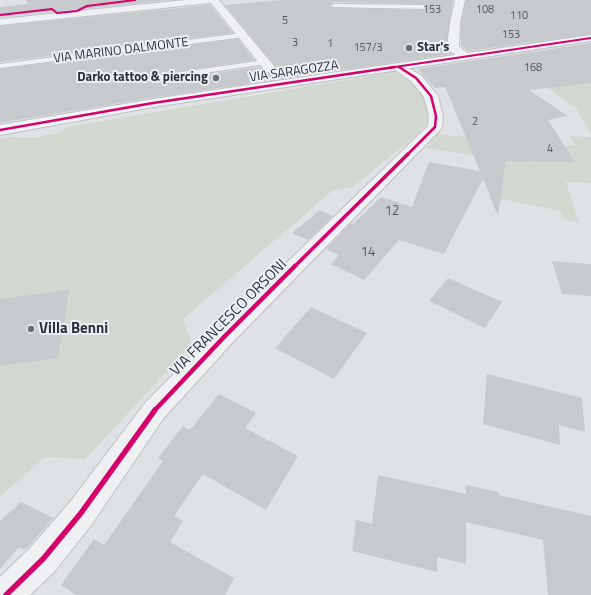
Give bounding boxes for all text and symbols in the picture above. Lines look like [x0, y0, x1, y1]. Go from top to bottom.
house number: 153 [423, 3, 441, 17]
house number: 108 [476, 3, 494, 17]
house number: 110 [510, 9, 528, 23]
house number: 5 [282, 14, 288, 28]
house number: 153 [502, 28, 520, 42]
street label: VIA MARINO DALMONTE [53, 35, 189, 67]
house number: 3 [292, 36, 298, 50]
house number: 1 [327, 37, 333, 51]
place label: Star's [417, 40, 449, 56]
house number: 157/3 [353, 41, 383, 55]
marker: Star's [404, 43, 414, 53]
street label: VIA SARAGOZZA [248, 58, 340, 86]
house number: 168 [524, 61, 542, 75]
place label: Darko tattoo & piercing [77, 70, 208, 86]
marker: Darko tattoo & piercing [211, 73, 221, 83]
house number: 2 [472, 115, 478, 129]
house number: 4 [547, 142, 553, 156]
house number: 12 [385, 204, 399, 220]
house number: 14 [361, 245, 375, 261]
street label: VIA FRANCESCO ORSONI [167, 256, 291, 380]
place label: Villa Benni [39, 320, 108, 338]
marker: Villa Benni [26, 324, 36, 334]

